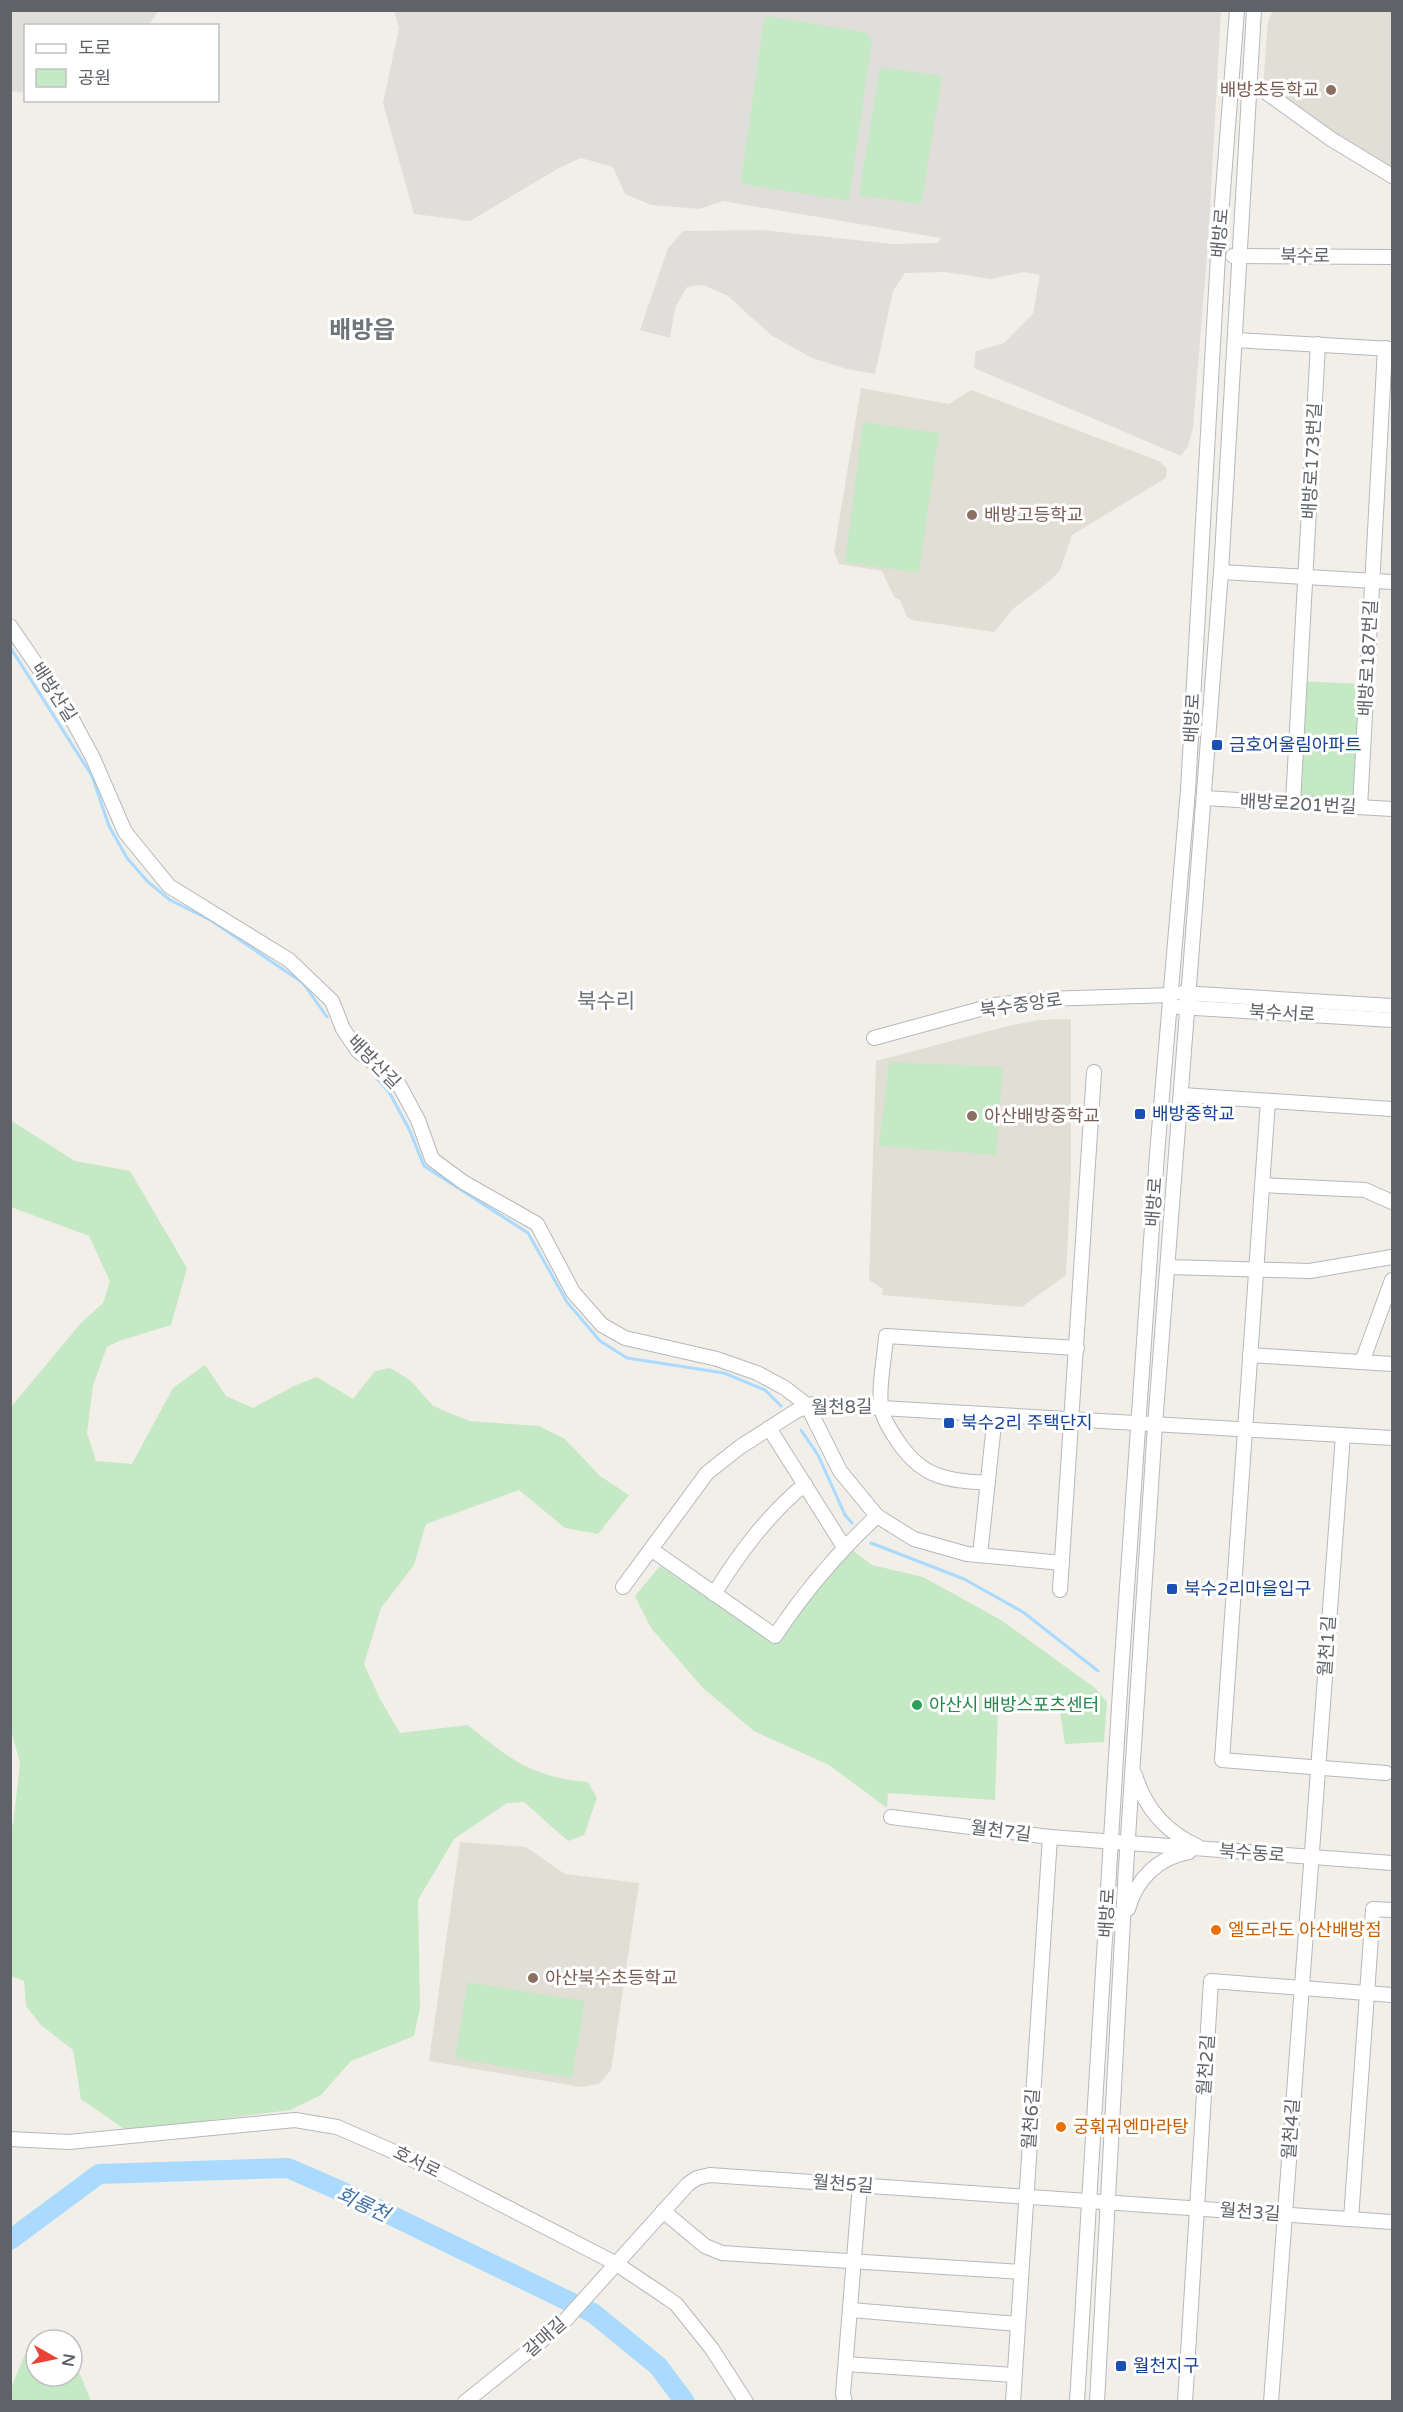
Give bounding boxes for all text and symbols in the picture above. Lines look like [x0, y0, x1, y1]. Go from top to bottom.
legend [24, 24, 219, 102]
text: 도로 [78, 37, 111, 59]
text: 공원 [78, 67, 111, 89]
place label: 배방초등학교 [1220, 79, 1319, 101]
marker: 배방초등학교 [1324, 83, 1338, 97]
street label: 배방로 [1207, 207, 1233, 259]
street label: 북수로 [1280, 245, 1330, 267]
district label: 배방읍 [329, 316, 395, 345]
street label: 배방로173번길 [1298, 402, 1326, 520]
place label: 배방고등학교 [984, 504, 1083, 526]
marker: 배방고등학교 [965, 508, 979, 522]
street label: 배방로187번길 [1354, 599, 1382, 717]
street label: 배방산길 [27, 658, 81, 726]
street label: 배방로 [1180, 693, 1204, 743]
place label: 금호어울림아파트 [1229, 734, 1361, 756]
marker: 금호어울림아파트 [1210, 738, 1224, 752]
street label: 배방로201번길 [1239, 790, 1357, 818]
street label: 북수중앙로 [978, 988, 1064, 1022]
district label: 북수리 [577, 989, 635, 1014]
street label: 북수서로 [1248, 1000, 1316, 1026]
street label: 배방산길 [343, 1031, 405, 1093]
place label: 배방중학교 [1152, 1103, 1235, 1125]
place label: 아산배방중학교 [984, 1105, 1100, 1127]
marker: 배방중학교 [1133, 1107, 1147, 1121]
marker: 아산배방중학교 [965, 1109, 979, 1123]
street label: 배방로 [1141, 1176, 1167, 1228]
street label: 월천8길 [811, 1395, 873, 1419]
place label: 북수2리 주택단지 [961, 1412, 1093, 1434]
marker: 북수2리 주택단지 [942, 1416, 956, 1430]
place label: 북수2리마을입구 [1184, 1578, 1311, 1600]
marker: 북수2리마을입구 [1165, 1582, 1179, 1596]
street label: 월천1길 [1314, 1615, 1340, 1677]
place label: 아산시 배방스포츠센터 [929, 1694, 1099, 1716]
marker: 아산시 배방스포츠센터 [910, 1698, 924, 1712]
street label: 월천7길 [969, 1816, 1033, 1846]
street label: 북수동로 [1218, 1840, 1286, 1866]
street label: 배방로 [1095, 1888, 1119, 1938]
place label: 엘도라도 아산배방점 [1228, 1919, 1382, 1941]
marker: 엘도라도 아산배방점 [1209, 1923, 1223, 1937]
place label: 아산북수초등학교 [545, 1967, 677, 1989]
marker: 아산북수초등학교 [526, 1971, 540, 1985]
street label: 월천2길 [1193, 2034, 1219, 2096]
street label: 월천6길 [1018, 2088, 1044, 2150]
street label: 월천4길 [1278, 2098, 1304, 2160]
place label: 궁훠궈엔마라탕 [1073, 2116, 1189, 2138]
marker: 궁훠궈엔마라탕 [1054, 2120, 1068, 2134]
street label: 호서로 [390, 2141, 444, 2183]
street label: 월천5길 [812, 2171, 874, 2197]
water label: 회룡천 [332, 2182, 395, 2229]
street label: 월천3길 [1219, 2199, 1281, 2225]
street label: 갈매길 [519, 2312, 571, 2362]
north arrow [24, 2328, 84, 2388]
text: N [57, 2352, 79, 2368]
place label: 월천지구 [1133, 2355, 1199, 2377]
marker: 월천지구 [1114, 2359, 1128, 2373]

